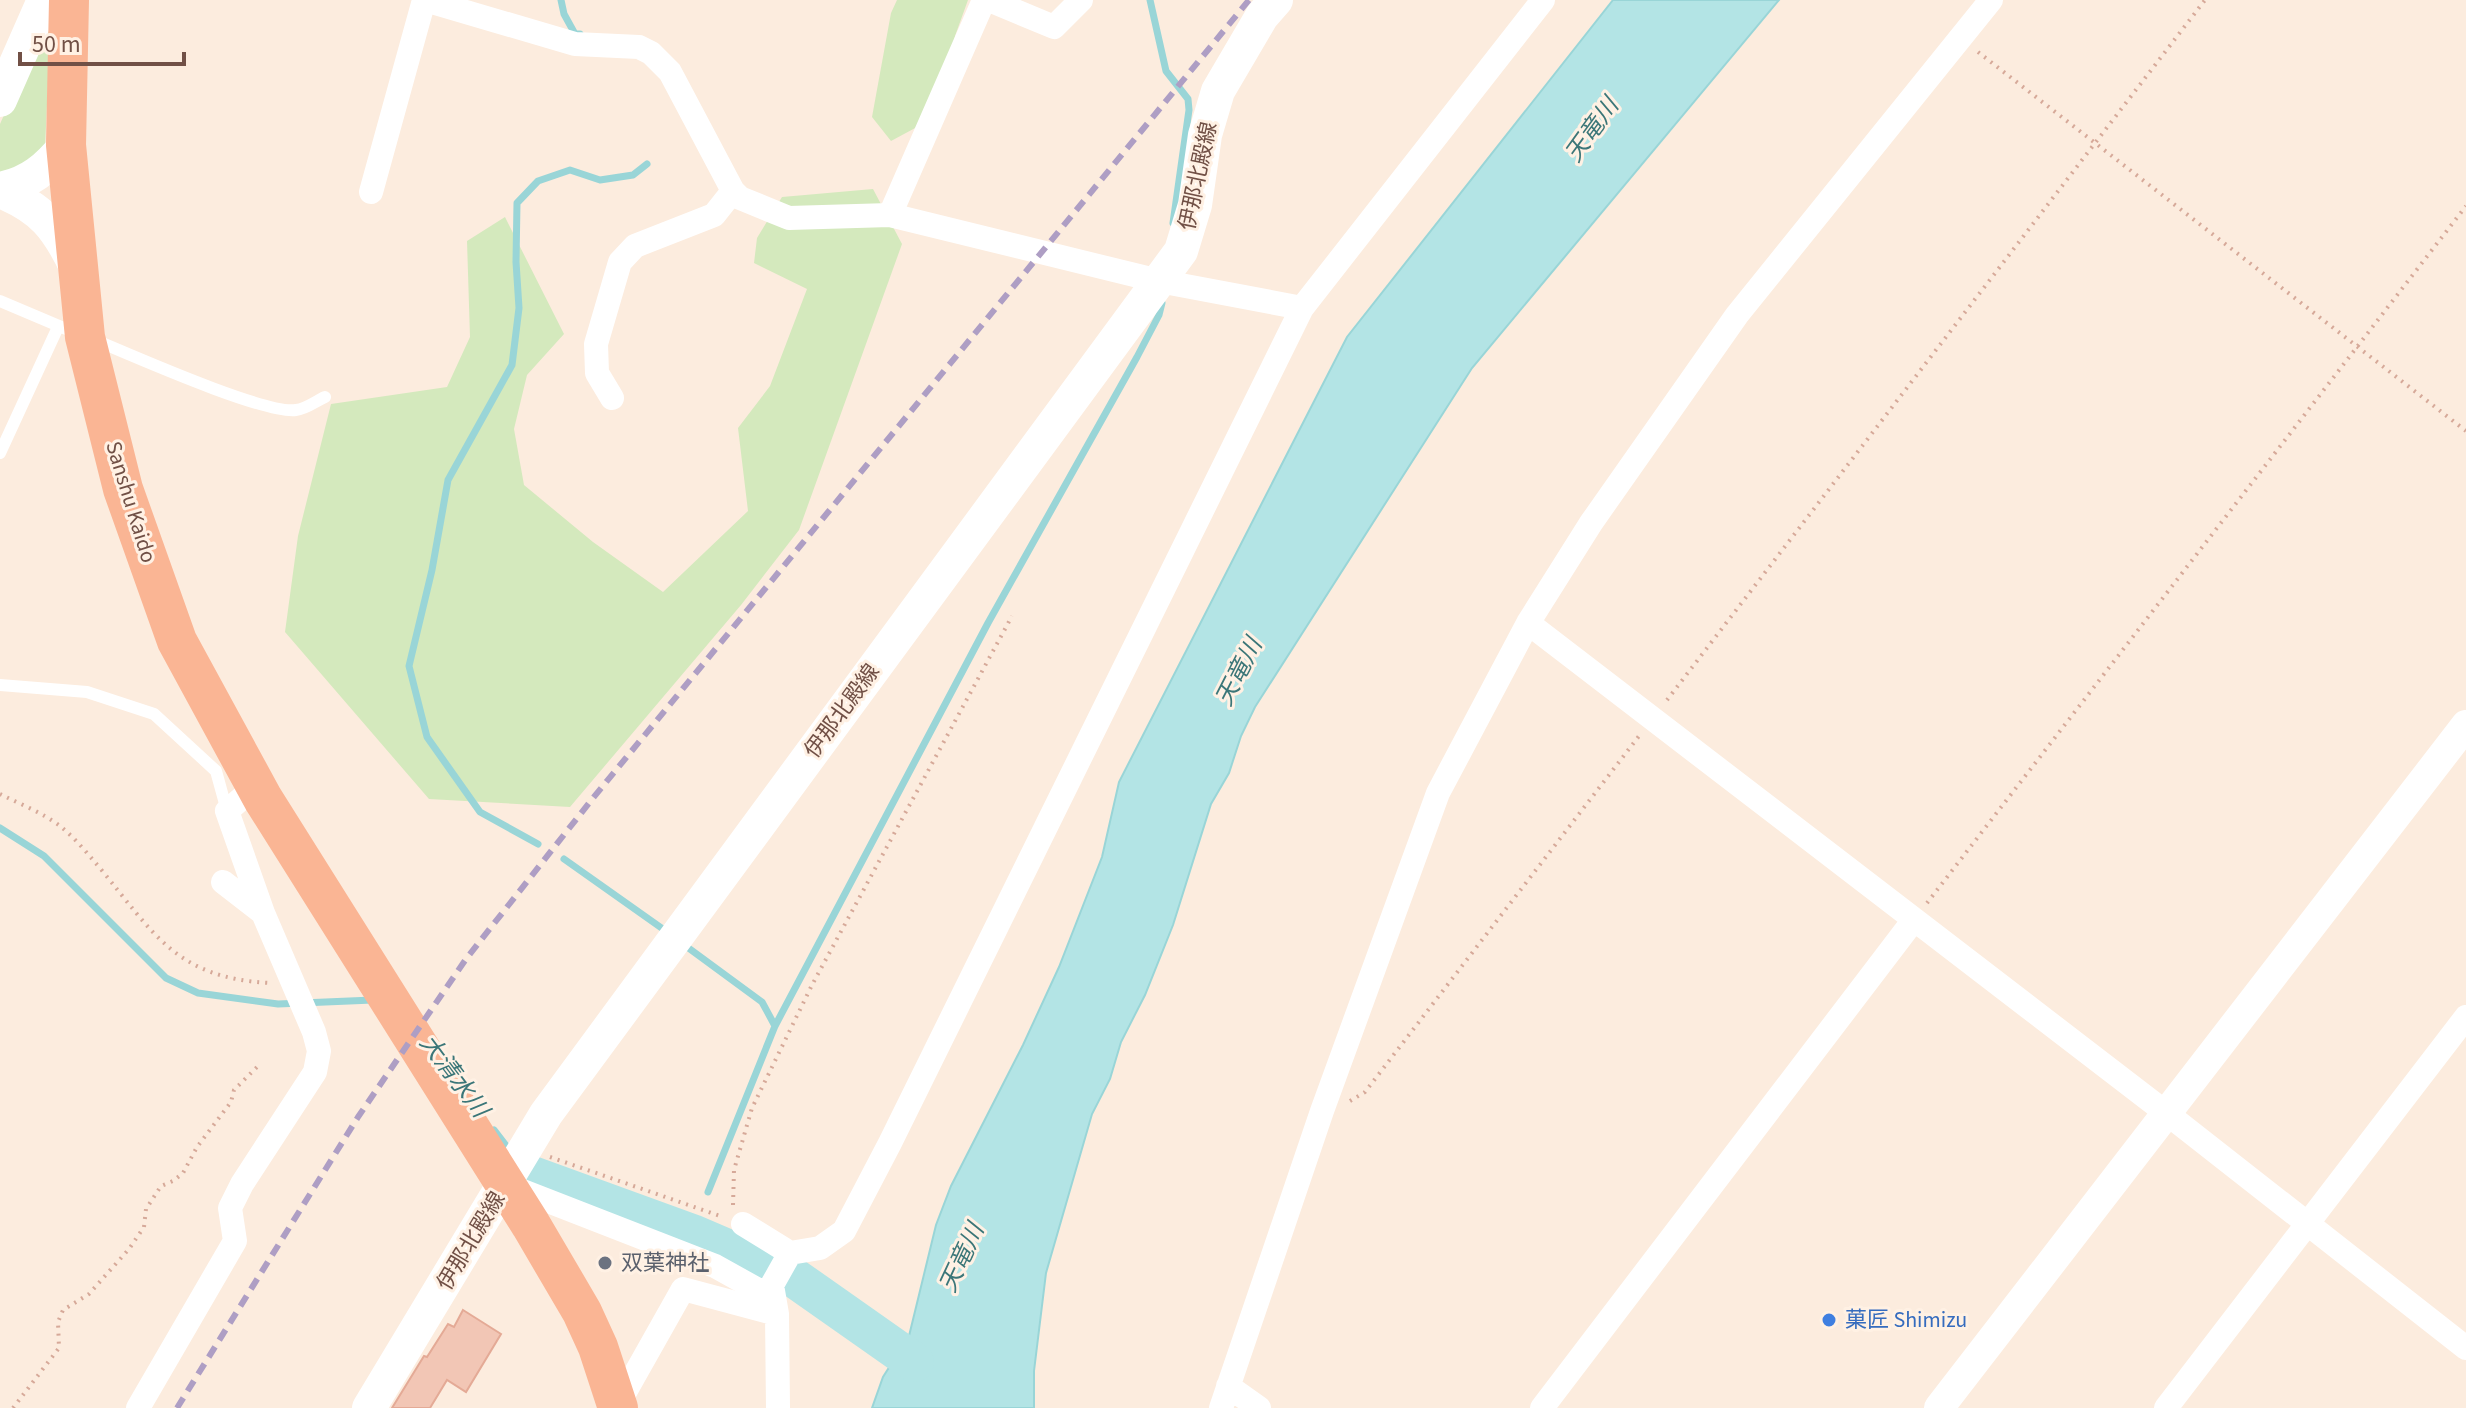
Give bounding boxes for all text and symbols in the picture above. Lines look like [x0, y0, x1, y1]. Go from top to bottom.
scale bar [20, 16, 184, 66]
text: 50 m [32, 27, 81, 62]
water label: 天竜川 [1557, 88, 1629, 169]
street label: 伊那北殿線 [1171, 119, 1225, 233]
street label: Sanshu Kaido [97, 437, 165, 567]
water label: 天竜川 [1207, 629, 1272, 712]
street label: 伊那北殿線 [797, 657, 887, 765]
water label: 大清水川 [411, 1027, 499, 1127]
street label: 伊那北殿線 [429, 1186, 513, 1296]
water label: 天竜川 [931, 1215, 994, 1298]
place label: 双葉神社 [621, 1247, 709, 1279]
marker: 双葉神社 [596, 1254, 614, 1272]
place label: 菓匠 Shimizu [1845, 1304, 1967, 1336]
marker: 菓匠 Shimizu [1820, 1311, 1838, 1329]

